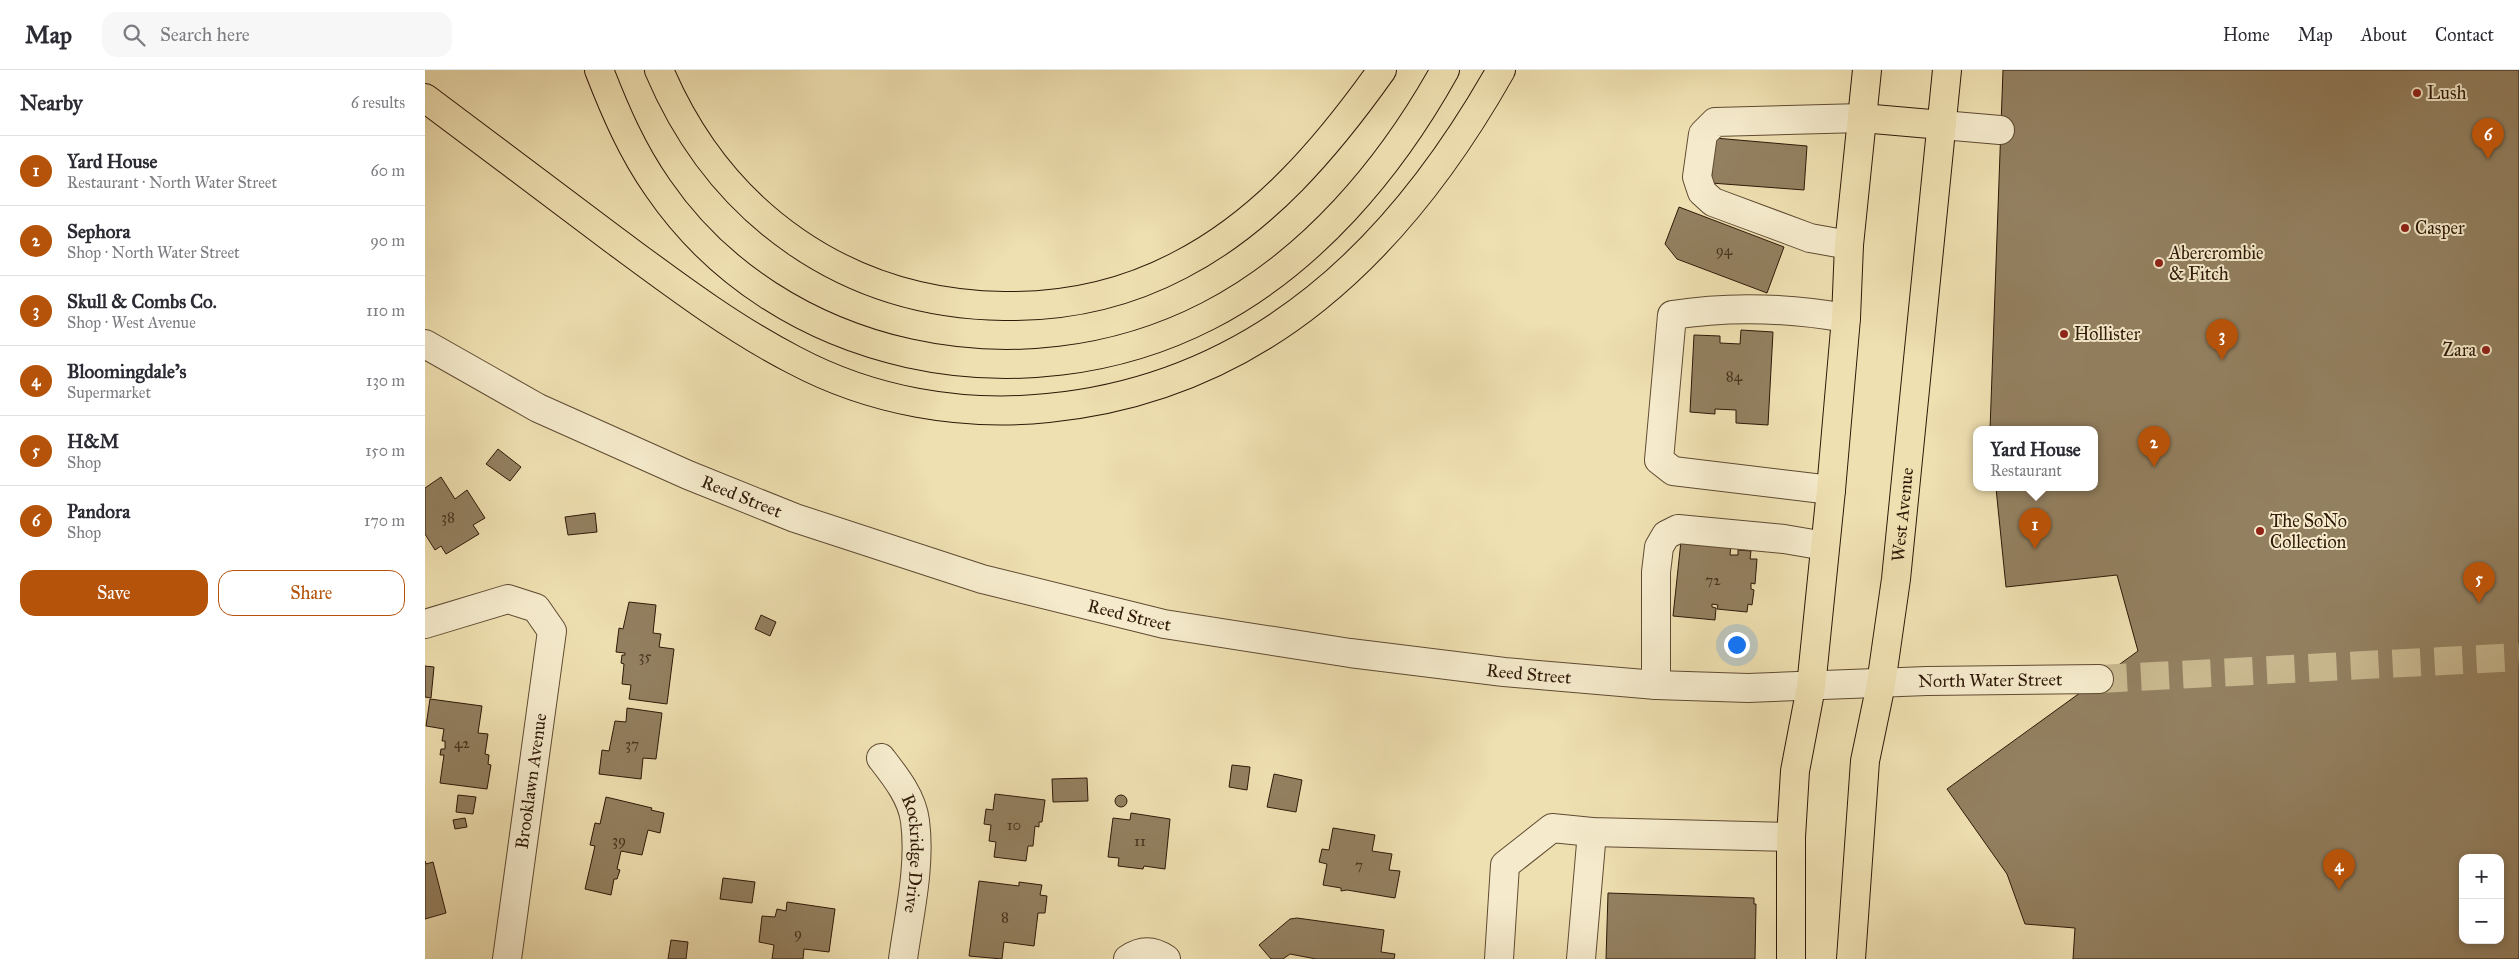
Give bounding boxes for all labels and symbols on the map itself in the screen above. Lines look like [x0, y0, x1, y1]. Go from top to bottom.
place label: Lush [2427, 82, 2466, 104]
marker: Lush [2411, 87, 2423, 99]
pin: 6 [2472, 118, 2504, 159]
place label: Casper [2415, 217, 2465, 239]
marker: Casper [2399, 222, 2411, 234]
house number: 94 [1716, 241, 1733, 259]
place label: Abercrombie & Fitch [2168, 242, 2264, 285]
marker: Abercrombie & Fitch [2153, 257, 2165, 269]
pin: 3 [2206, 319, 2238, 360]
place label: Hollister [2074, 323, 2141, 345]
marker: Hollister [2058, 328, 2070, 340]
place label: Zara [2443, 339, 2476, 361]
marker: Zara [2480, 344, 2492, 356]
house number: 84 [1726, 367, 1743, 385]
pin: 2 [2138, 426, 2170, 467]
street label: West Avenue [1887, 466, 1918, 563]
street label: Reed Street [698, 470, 786, 523]
house number: 38 [441, 508, 455, 526]
pin: 1 [2019, 508, 2051, 549]
place label: The SoNo Collection [2270, 510, 2347, 553]
marker: The SoNo Collection [2254, 525, 2266, 537]
pin: 5 [2463, 562, 2495, 603]
house number: 72 [1705, 571, 1721, 589]
street label: Reed Street [1085, 595, 1173, 636]
your location [1724, 632, 1750, 658]
house number: 35 [639, 647, 652, 665]
street label: Reed Street [1485, 659, 1573, 689]
street label: North Water Street [1918, 668, 2063, 692]
street label: Brooklawn Avenue [511, 712, 551, 850]
house number: 42 [454, 734, 470, 752]
house number: 37 [625, 735, 639, 753]
street label: Rockridge Drive [897, 791, 928, 915]
house number: 10 [1007, 816, 1021, 834]
house number: 39 [612, 831, 626, 849]
house number: 11 [1134, 832, 1146, 850]
pin: 4 [2323, 849, 2355, 890]
house number: 7 [1355, 856, 1363, 874]
house number: 8 [1001, 908, 1009, 926]
house number: 9 [794, 924, 802, 942]

